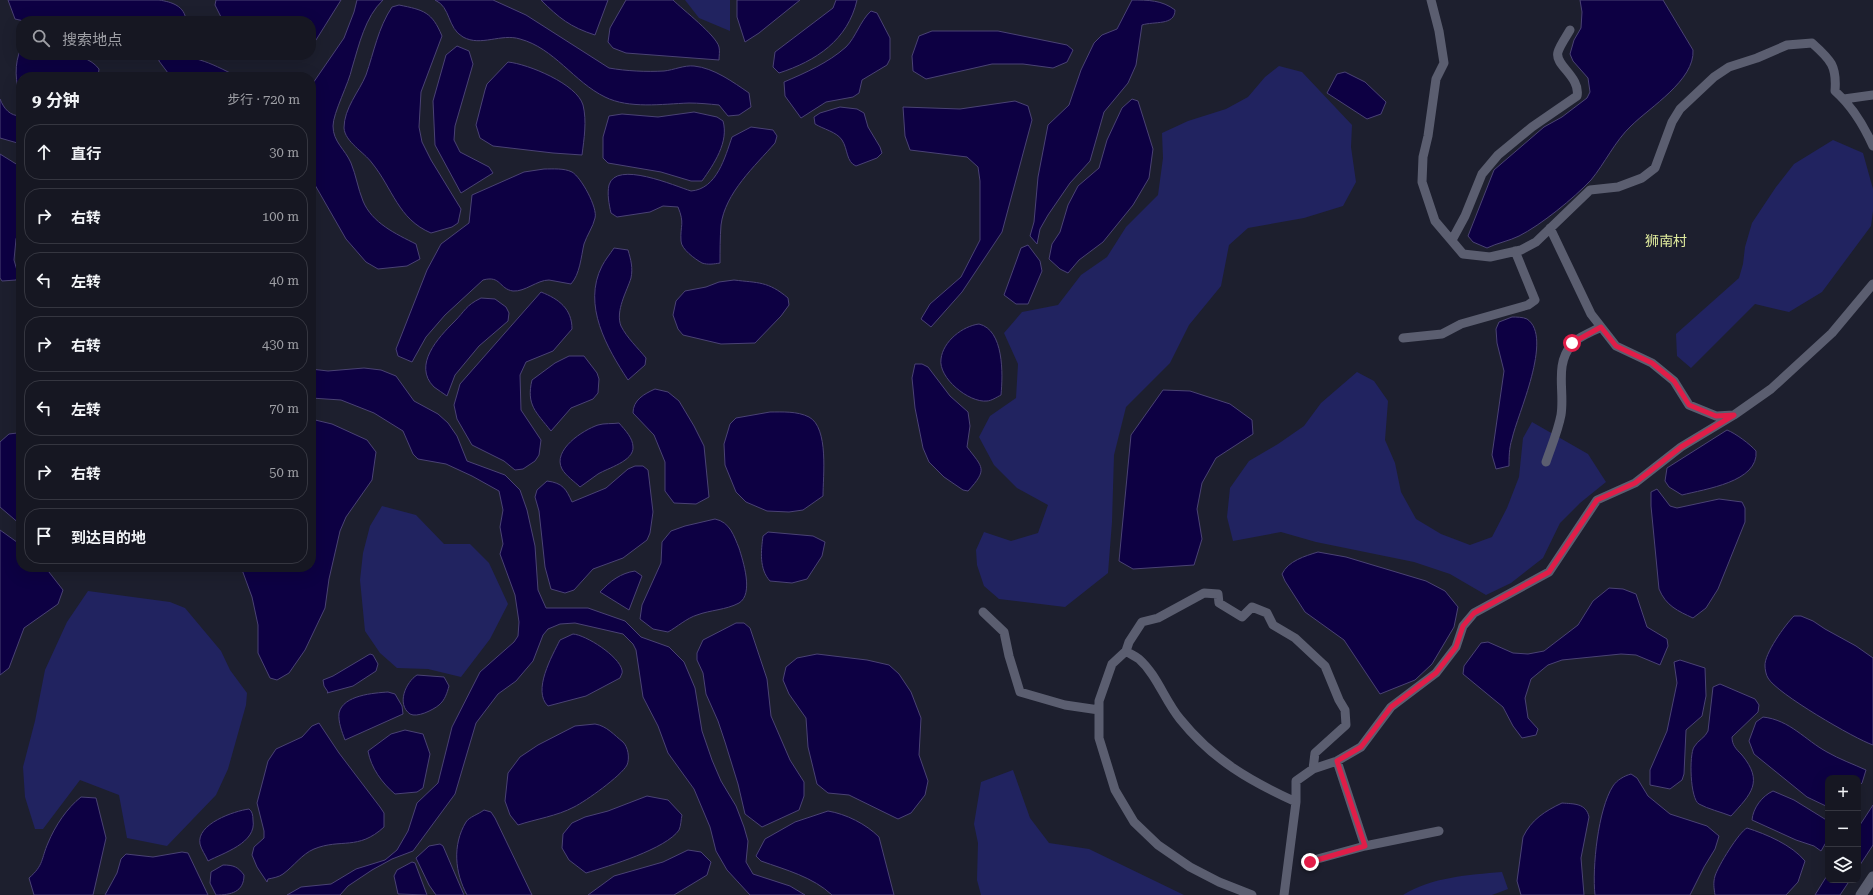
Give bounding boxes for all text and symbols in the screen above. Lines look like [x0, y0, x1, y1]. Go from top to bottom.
search box [16, 16, 316, 60]
icon: search [30, 27, 52, 49]
text: 搜索地点 [62, 31, 122, 49]
text: 9 分钟 [32, 90, 80, 110]
text: 步行 · 720 m [227, 92, 300, 107]
icon: ahead [33, 141, 55, 163]
text: 直行 [71, 145, 101, 163]
text: 30 m [269, 145, 299, 160]
icon: right [33, 205, 55, 227]
text: 右转 [71, 209, 101, 227]
text: 100 m [262, 209, 299, 224]
district label: 狮南村 [1645, 233, 1687, 249]
icon: left [33, 269, 55, 291]
text: 左转 [71, 273, 101, 291]
text: 40 m [269, 273, 299, 288]
icon: right [33, 333, 55, 355]
route start [1563, 334, 1581, 352]
text: 右转 [71, 337, 101, 355]
text: 430 m [262, 337, 299, 352]
icon: left [33, 397, 55, 419]
text: 左转 [71, 401, 101, 419]
text: 70 m [269, 401, 299, 416]
icon: right [33, 461, 55, 483]
text: 右转 [71, 465, 101, 483]
text: 50 m [269, 465, 299, 480]
icon: arrive [33, 525, 55, 547]
text: 到达目的地 [71, 529, 146, 547]
map controls [1825, 775, 1861, 883]
button: + [1825, 775, 1861, 811]
button: − [1825, 811, 1861, 847]
button: layers [1825, 847, 1861, 883]
route end [1301, 853, 1319, 871]

